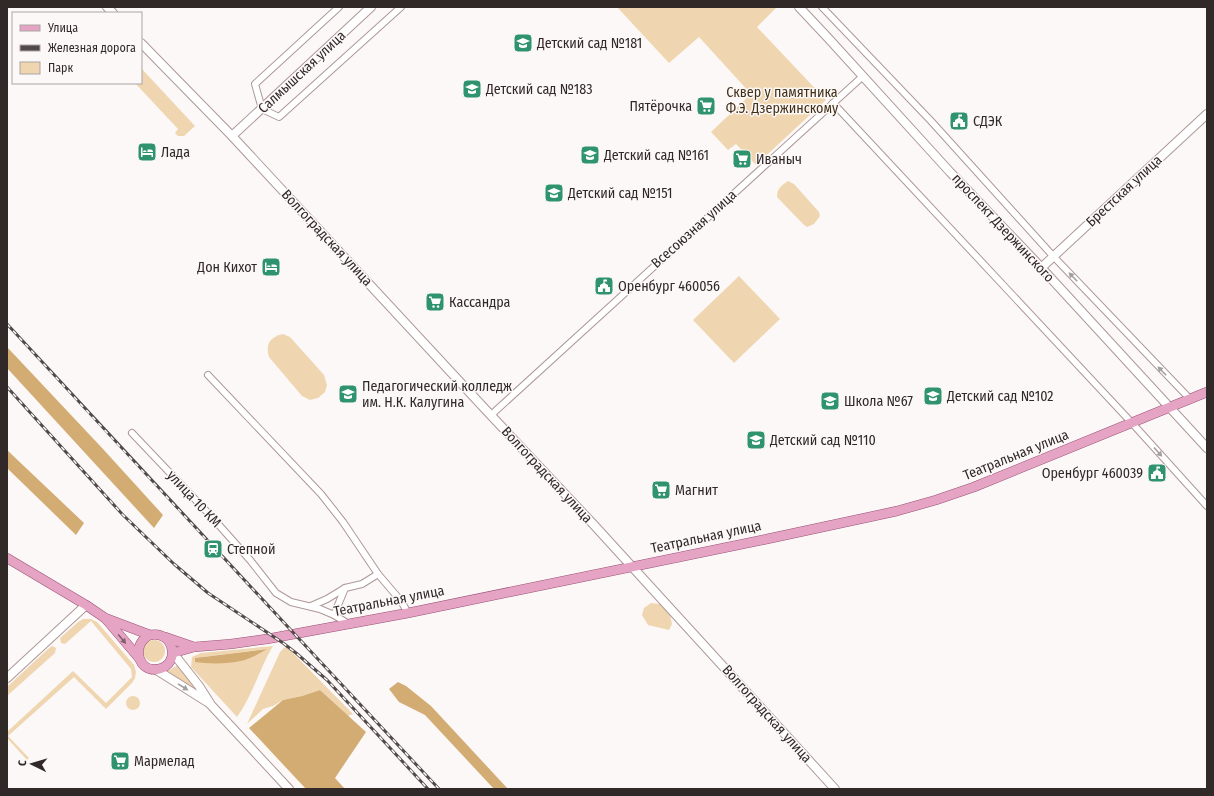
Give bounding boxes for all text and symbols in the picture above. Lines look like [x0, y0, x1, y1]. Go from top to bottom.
legend [12, 12, 142, 84]
text: Улица [47, 21, 78, 35]
street label: Салмышская улица [255, 27, 349, 117]
school or university icon: Детский сад №181 [512, 32, 534, 54]
place label: Детский сад №181 [536, 35, 642, 52]
text: Железная дорога [48, 41, 136, 55]
text: Парк [48, 61, 74, 75]
school or university icon: Детский сад №183 [461, 78, 483, 100]
place label: Детский сад №183 [485, 81, 593, 98]
park label: Сквер у памятника Ф.Э. Дзержинскому [726, 84, 839, 117]
supermarket icon: Пятёрочка [695, 95, 717, 117]
place label: Пятёрочка [629, 98, 692, 115]
public building icon: СДЭК [948, 110, 970, 132]
place label: СДЭК [973, 113, 1003, 130]
hotel icon: Лада [136, 141, 158, 163]
place label: Лада [161, 144, 190, 161]
school or university icon: Детский сад №161 [579, 144, 601, 166]
place label: Детский сад №161 [603, 147, 709, 164]
supermarket icon: Иваныч [731, 148, 753, 170]
place label: Иваныч [756, 151, 802, 168]
street label: Брестская улица [1083, 151, 1166, 230]
street label: проспект Дзержинского [948, 170, 1058, 286]
school or university icon: Детский сад №151 [543, 182, 565, 204]
place label: Детский сад №151 [567, 185, 672, 202]
street label: Волгоградская улица [278, 186, 376, 290]
street label: Всесоюзная улица [648, 186, 740, 272]
hotel icon: Дон Кихот [260, 256, 282, 278]
place label: Дон Кихот [196, 259, 257, 276]
one-way arrow [1068, 272, 1077, 282]
public building icon: Оренбург 460056 [593, 275, 615, 297]
place label: Оренбург 460056 [618, 278, 720, 295]
supermarket icon: Кассандра [424, 291, 446, 313]
place label: Кассандра [449, 294, 511, 311]
one-way arrow [1157, 366, 1167, 376]
place label: Педагогический колледж им. Н.К. Калугина [362, 378, 512, 411]
school or university icon: Педагогический колледж им. Н.К. Калугина [337, 383, 359, 405]
school or university icon: Детский сад №102 [922, 385, 944, 407]
place label: Детский сад №102 [946, 388, 1054, 405]
school or university icon: Школа №67 [819, 390, 841, 412]
place label: Школа №67 [844, 393, 913, 410]
street label: Волгоградская улица [498, 423, 596, 527]
street label: Театральная улица [961, 426, 1071, 484]
school or university icon: Детский сад №110 [745, 429, 767, 451]
place label: Детский сад №110 [769, 432, 876, 449]
one-way arrow [1154, 447, 1163, 457]
public building icon: Оренбург 460039 [1146, 462, 1168, 484]
place label: Оренбург 460039 [1042, 465, 1143, 482]
street label: улица 10 КМ [163, 467, 225, 531]
supermarket icon: Магнит [650, 479, 672, 501]
place label: Магнит [675, 482, 718, 499]
street label: Театральная улица [649, 517, 763, 557]
station icon: Степной [202, 538, 224, 560]
place label: Степной [227, 541, 275, 558]
street label: Театральная улица [332, 582, 446, 620]
one-way arrow [118, 633, 127, 644]
street label: Волгоградская улица [719, 662, 815, 766]
one-way arrow [178, 683, 188, 691]
north arrow [12, 744, 52, 784]
supermarket icon: Мармелад [109, 750, 131, 772]
place label: Мармелад [134, 753, 195, 770]
text: С [16, 760, 29, 767]

